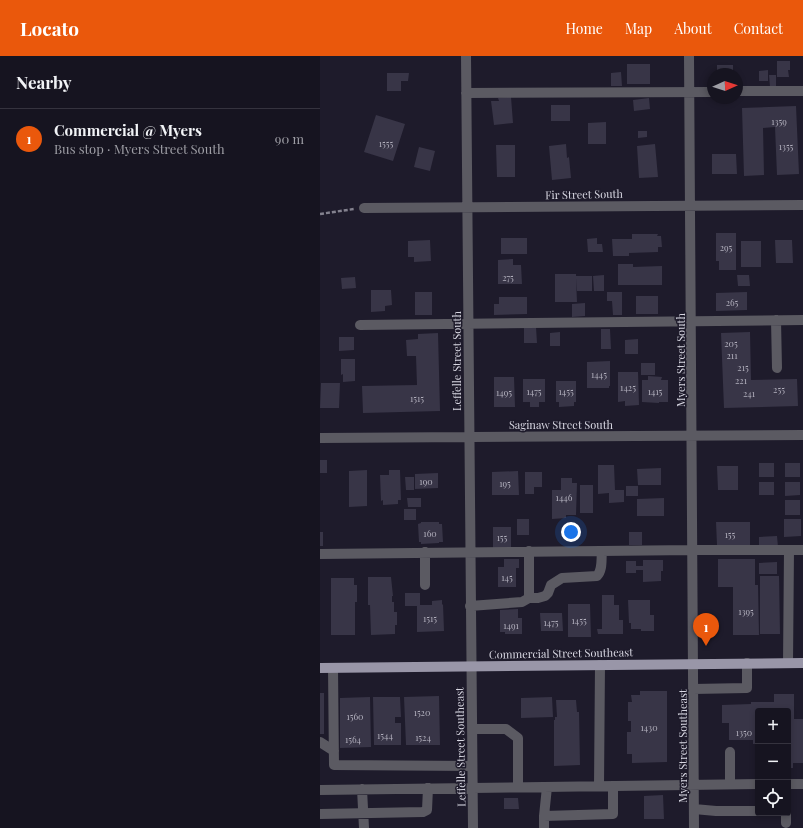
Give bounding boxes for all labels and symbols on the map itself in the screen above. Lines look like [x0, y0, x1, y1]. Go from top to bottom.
north arrow [707, 68, 743, 104]
house number: 1359 [771, 115, 787, 127]
house number: 1555 [379, 137, 393, 149]
house number: 1355 [779, 140, 794, 152]
street label: Fir Street South [545, 186, 623, 202]
house number: 295 [720, 241, 733, 253]
house number: 275 [502, 271, 514, 283]
house number: 265 [726, 296, 739, 308]
street label: Leffelle Street South [449, 311, 464, 411]
street label: Myers Street South [673, 313, 688, 407]
house number: 205 [724, 337, 738, 349]
house number: 211 [727, 349, 738, 361]
house number: 215 [737, 361, 749, 373]
house number: 1445 [591, 368, 607, 380]
house number: 221 [735, 374, 748, 386]
house number: 1425 [620, 381, 636, 393]
house number: 255 [773, 383, 785, 395]
house number: 1475 [526, 385, 542, 397]
house number: 1455 [558, 385, 574, 397]
house number: 1415 [648, 385, 663, 397]
house number: 1495 [496, 386, 512, 398]
house number: 241 [743, 387, 756, 399]
house number: 1515 [410, 392, 424, 404]
street label: Saginaw Street South [509, 417, 614, 432]
house number: 190 [419, 475, 433, 487]
house number: 195 [499, 477, 511, 489]
house number: 1446 [556, 491, 573, 503]
your location [561, 522, 581, 542]
house number: 160 [423, 527, 437, 539]
house number: 155 [725, 528, 736, 540]
house number: 155 [497, 531, 508, 543]
house number: 145 [501, 571, 513, 583]
house number: 1395 [738, 605, 754, 617]
house number: 1515 [423, 612, 437, 624]
pin: 1 [693, 613, 719, 646]
house number: 1455 [571, 614, 587, 626]
house number: 1475 [543, 616, 559, 628]
house number: 1491 [503, 619, 520, 631]
street label: Commercial Street Southeast [489, 644, 633, 662]
street label: Leffelle Street Southeast [451, 687, 469, 807]
street label: Myers Street Southeast [675, 689, 690, 803]
house number: 1520 [414, 706, 430, 718]
house number: 1560 [346, 710, 364, 722]
house number: 1430 [640, 721, 658, 733]
house number: 1350 [736, 726, 752, 738]
house number: 1544 [377, 729, 393, 741]
house number: 1524 [415, 731, 431, 743]
house number: 1564 [345, 733, 362, 745]

